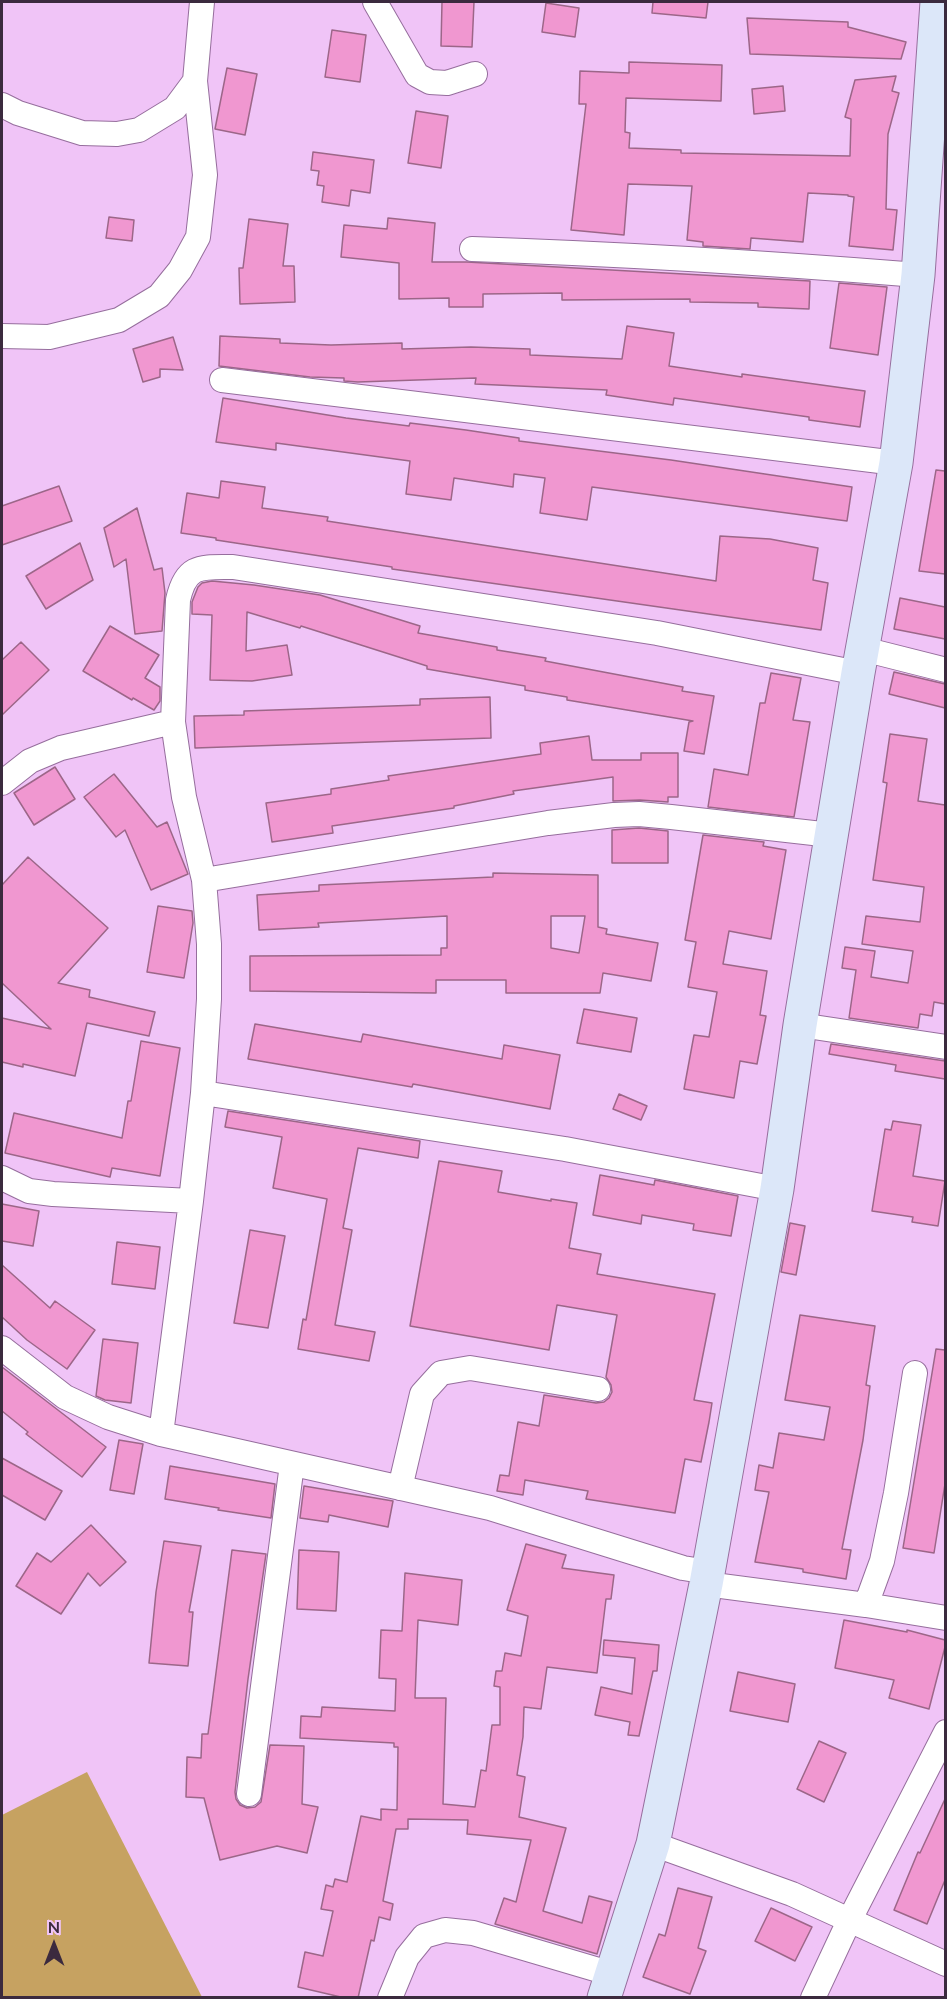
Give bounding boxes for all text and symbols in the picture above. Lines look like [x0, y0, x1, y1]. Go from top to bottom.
north arrow [24, 1915, 84, 1975]
text: N [48, 1917, 60, 1936]

